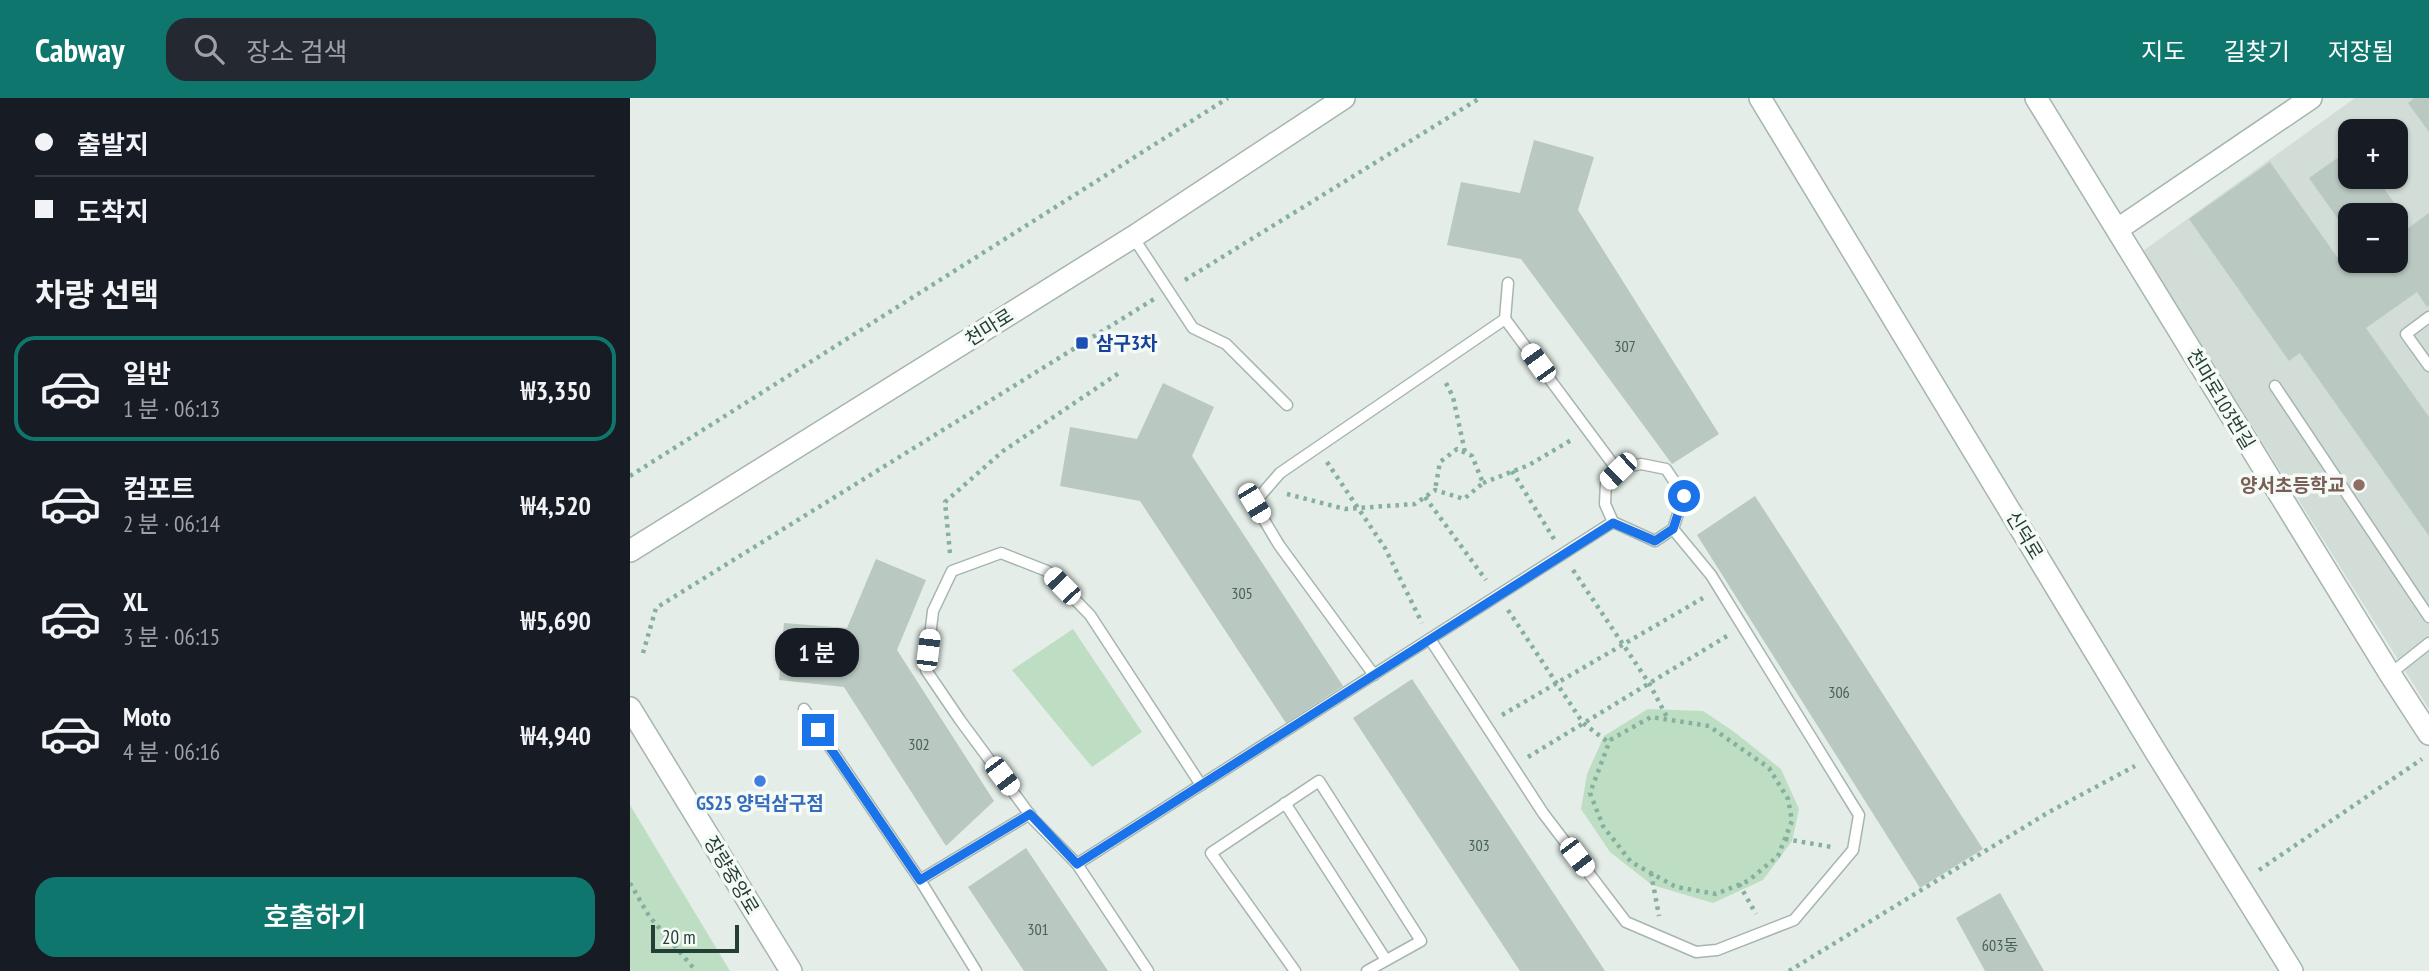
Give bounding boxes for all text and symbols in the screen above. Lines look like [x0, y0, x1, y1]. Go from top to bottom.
search box [166, 18, 656, 81]
text: Cabway [35, 28, 124, 71]
icon: search [190, 30, 228, 68]
text: 장소 검색 [246, 35, 348, 68]
text: 지도 [2141, 36, 2186, 67]
text: 길찾기 [2224, 36, 2290, 67]
text: 저장됨 [2328, 36, 2394, 67]
map controls [2338, 119, 2408, 273]
button: + [2338, 119, 2408, 189]
text: 출발지 [77, 128, 149, 161]
text: 도착지 [77, 195, 149, 228]
button: − [2338, 203, 2408, 273]
text: 차량 선택 [35, 273, 159, 315]
street label: 천마로 [960, 303, 1018, 351]
place label: 삼구3차 [1096, 331, 1158, 355]
marker: 삼구3차 [1074, 335, 1090, 351]
house number: 307 [1614, 336, 1636, 356]
car [1518, 340, 1559, 386]
street label: 천마로103번길 [2182, 344, 2260, 454]
icon: car [39, 357, 102, 420]
text: 일반 [123, 357, 171, 390]
text: ₩3,350 [521, 374, 591, 407]
text: 1 분 · 06:13 [123, 394, 220, 423]
car [1596, 449, 1641, 493]
icon: car [39, 472, 102, 535]
text: 컴포트 [123, 472, 195, 505]
place label: 양서초등학교 [2240, 473, 2345, 497]
marker: 양서초등학교 [2351, 477, 2367, 493]
car [1235, 480, 1274, 526]
route start [1668, 480, 1700, 512]
text: ₩4,520 [521, 489, 591, 522]
street label: 신덕로 [2001, 506, 2049, 564]
text: 2 분 · 06:14 [123, 509, 220, 538]
car [1040, 564, 1085, 608]
house number: 305 [1231, 583, 1253, 603]
text: XL [123, 585, 148, 618]
icon: car [39, 587, 102, 650]
text: ₩5,690 [521, 604, 591, 637]
text: 3 분 · 06:15 [123, 622, 220, 651]
callout: 1 분 [776, 628, 860, 678]
car [916, 628, 941, 672]
text: 1 분 [799, 638, 835, 667]
house number: 306 [1828, 682, 1850, 702]
text: Moto [123, 700, 171, 733]
icon: car [39, 702, 102, 765]
route end [802, 714, 834, 746]
text: ₩4,940 [521, 719, 591, 752]
house number: 302 [908, 734, 930, 754]
text: 4 분 · 06:16 [123, 737, 220, 766]
car [981, 753, 1024, 799]
marker: GS25 양덕삼구점 [752, 773, 768, 789]
place label: GS25 양덕삼구점 [696, 791, 824, 815]
street label: 장량중앙로 [699, 831, 765, 919]
car [1556, 834, 1599, 880]
house number: 303 [1468, 835, 1490, 855]
button: 호출하기 [35, 877, 595, 957]
house number: 301 [1027, 919, 1049, 939]
scale bar [651, 922, 738, 954]
text: 20 m [662, 925, 696, 949]
house number: 603동 [1982, 935, 2018, 955]

